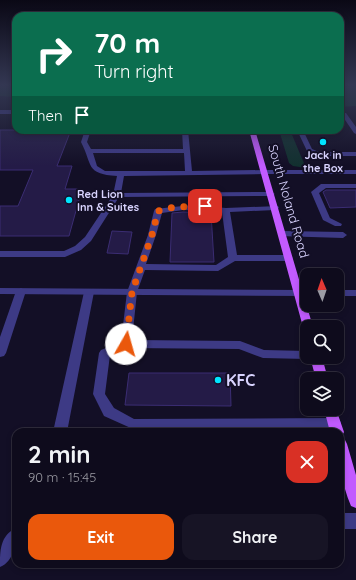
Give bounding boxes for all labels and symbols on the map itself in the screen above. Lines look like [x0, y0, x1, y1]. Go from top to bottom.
marker: Jack in the Box [318, 137, 328, 147]
street label: South Noland Road [265, 142, 313, 260]
place label: Jack in the Box [303, 148, 344, 175]
place label: Red Lion Inn & Suites [77, 187, 139, 214]
pin [188, 189, 222, 223]
marker: Red Lion Inn & Suites [64, 195, 74, 205]
north arrow [300, 268, 344, 312]
position arrow [105, 323, 147, 365]
place label: KFC [226, 370, 255, 390]
marker: KFC [213, 375, 223, 385]

